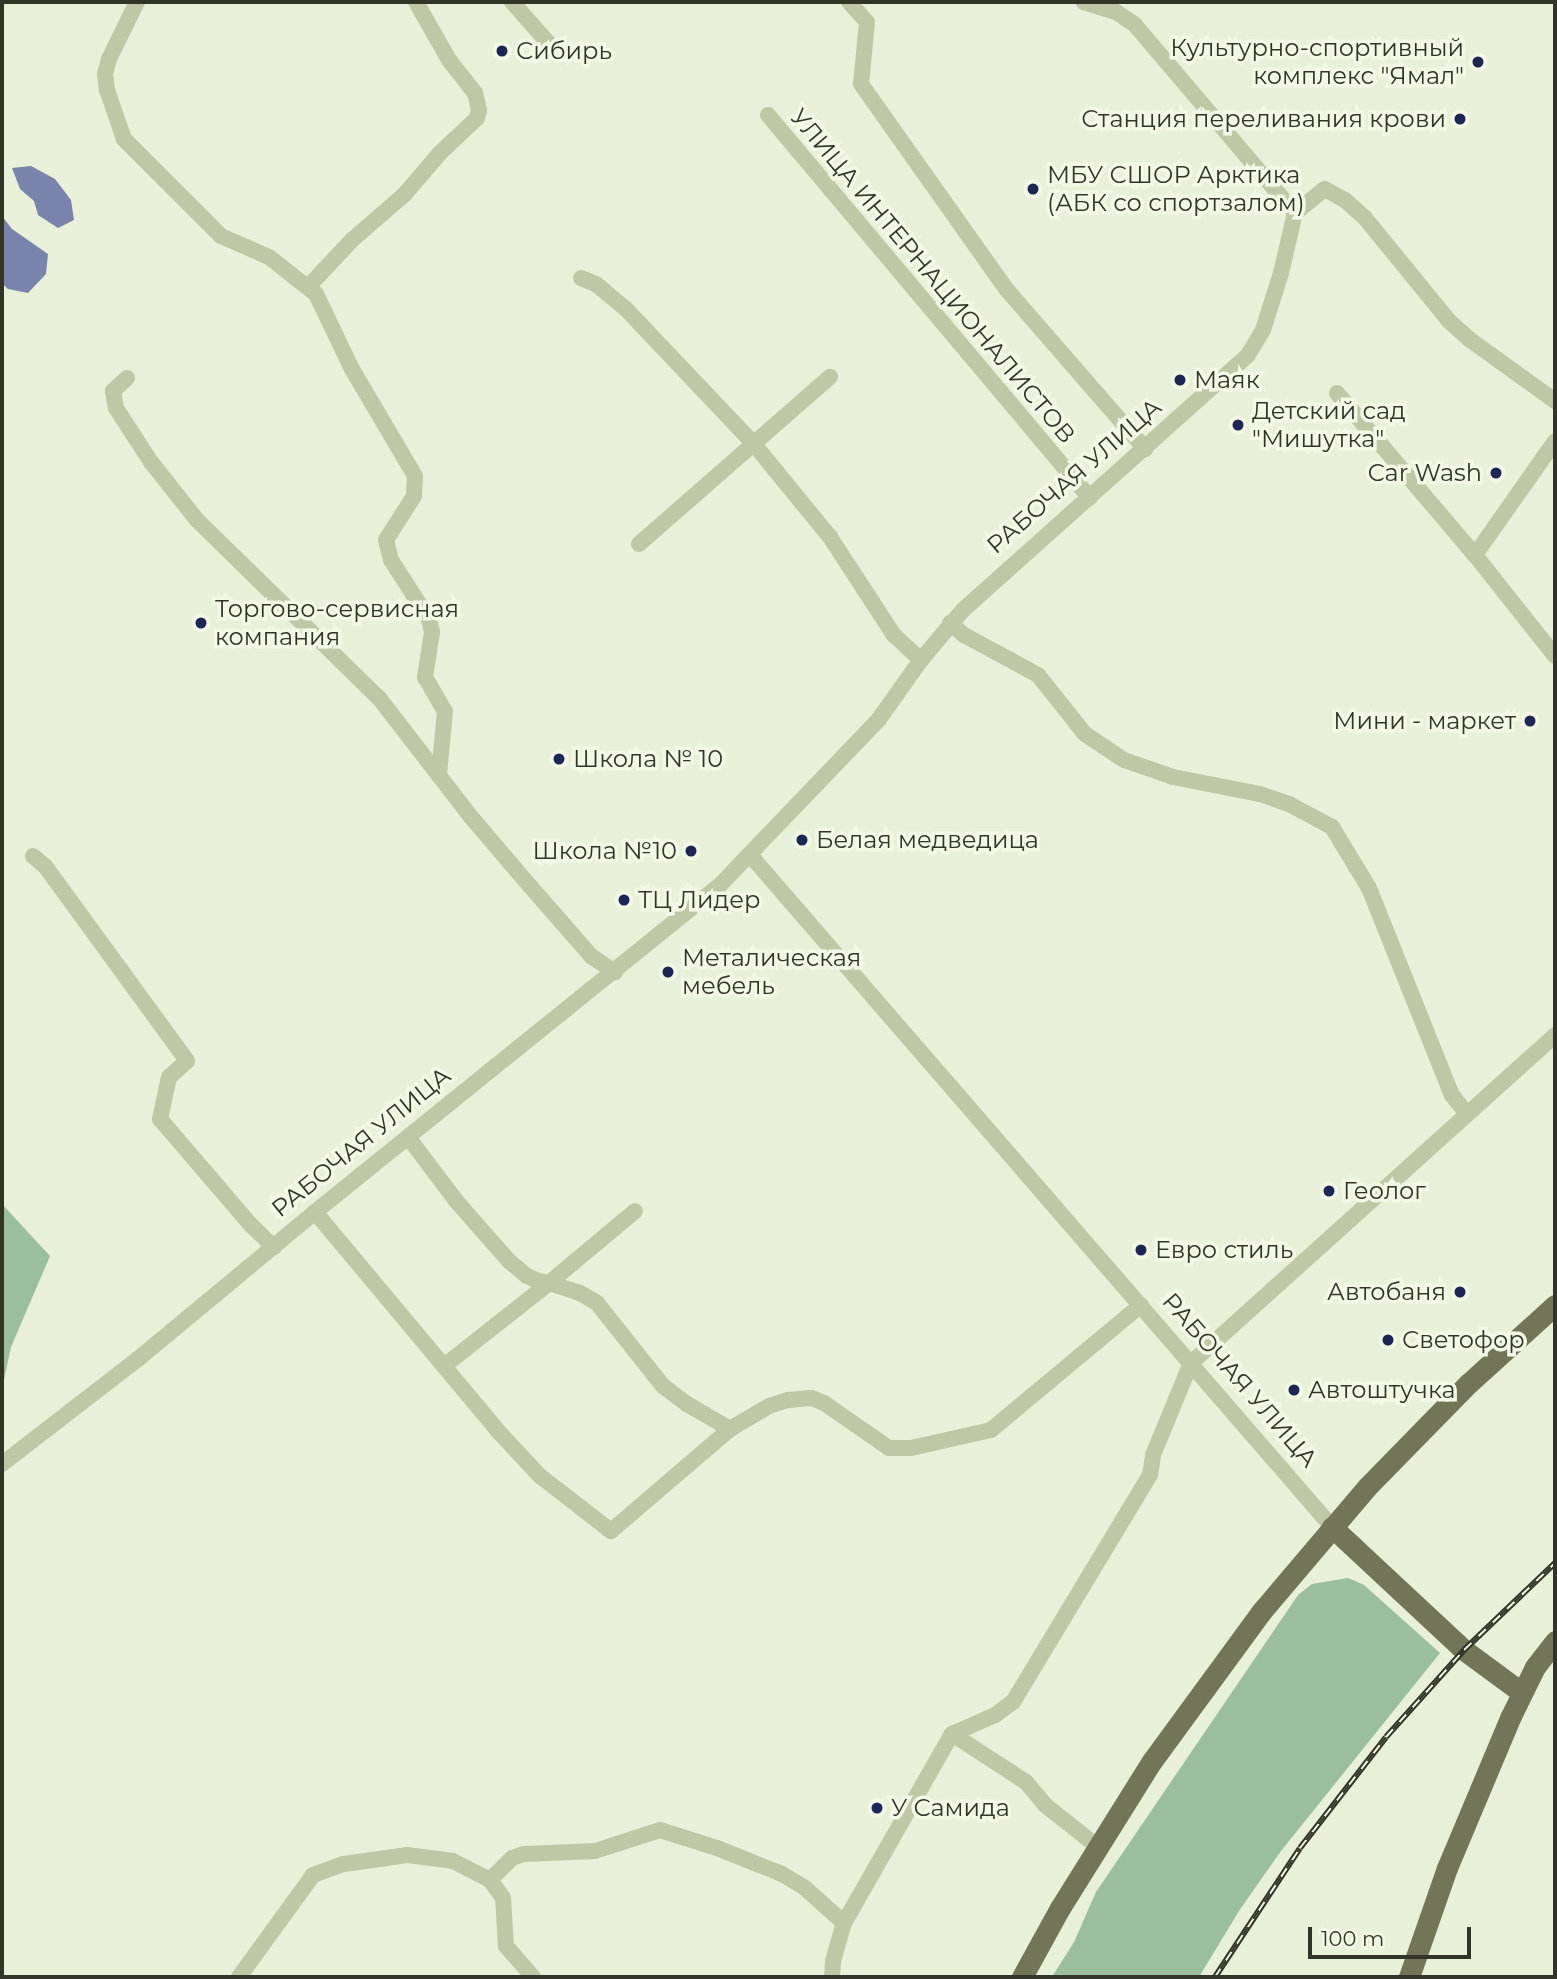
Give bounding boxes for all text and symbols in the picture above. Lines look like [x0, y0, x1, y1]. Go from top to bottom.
place label: Культурно-спортивный комплекс "Ямал" [1170, 34, 1464, 90]
place label: Сибирь [516, 37, 612, 65]
marker: Сибирь [494, 43, 510, 59]
marker: Культурно-спортивный комплекс "Ямал" [1470, 54, 1486, 70]
street label: УЛИЦА ИНТЕРНАЦИОНАЛИСТОВ [785, 103, 1081, 449]
place label: Станция переливания крови [1081, 105, 1446, 133]
marker: Станция переливания крови [1452, 111, 1468, 127]
place label: МБУ СШОР Арктика (АБК со спортзалом) [1047, 161, 1305, 217]
marker: МБУ СШОР Арктика (АБК со спортзалом) [1025, 181, 1041, 197]
place label: Маяк [1194, 366, 1260, 394]
marker: Маяк [1172, 372, 1188, 388]
street label: РАБОЧАЯ УЛИЦА [981, 392, 1167, 560]
place label: Детский сад "Мишутка" [1252, 397, 1406, 453]
marker: Детский сад "Мишутка" [1230, 417, 1246, 433]
place label: Car Wash [1368, 459, 1482, 487]
marker: Car Wash [1488, 465, 1504, 481]
place label: Торгово-сервисная компания [215, 595, 459, 651]
marker: Торгово-сервисная компания [193, 615, 209, 631]
place label: Мини - маркет [1333, 707, 1516, 735]
marker: Мини - маркет [1522, 713, 1538, 729]
place label: Школа № 10 [573, 745, 723, 773]
marker: Школа № 10 [551, 751, 567, 767]
place label: Белая медведица [816, 826, 1039, 854]
marker: Белая медведица [794, 832, 810, 848]
place label: Школа №10 [533, 837, 677, 865]
marker: Школа №10 [683, 843, 699, 859]
place label: ТЦ Лидер [638, 886, 761, 914]
marker: ТЦ Лидер [616, 892, 632, 908]
place label: Металическая мебель [682, 944, 861, 1000]
marker: Металическая мебель [660, 964, 676, 980]
street label: РАБОЧАЯ УЛИЦА [266, 1061, 456, 1223]
place label: Геолог [1343, 1177, 1426, 1205]
marker: Геолог [1321, 1183, 1337, 1199]
place label: Евро стиль [1155, 1236, 1293, 1264]
marker: Евро стиль [1133, 1242, 1149, 1258]
place label: Автобаня [1327, 1278, 1446, 1306]
marker: Автобаня [1452, 1284, 1468, 1300]
street label: РАБОЧАЯ УЛИЦА [1156, 1287, 1324, 1473]
place label: Светофор [1402, 1326, 1525, 1354]
marker: Светофор [1380, 1332, 1396, 1348]
place label: Автоштучка [1308, 1376, 1456, 1404]
marker: Автоштучка [1286, 1382, 1302, 1398]
place label: У Самида [891, 1794, 1010, 1822]
marker: У Самида [869, 1800, 885, 1816]
scale bar [1312, 1912, 1475, 1956]
text: 100 m [1321, 1926, 1384, 1951]

